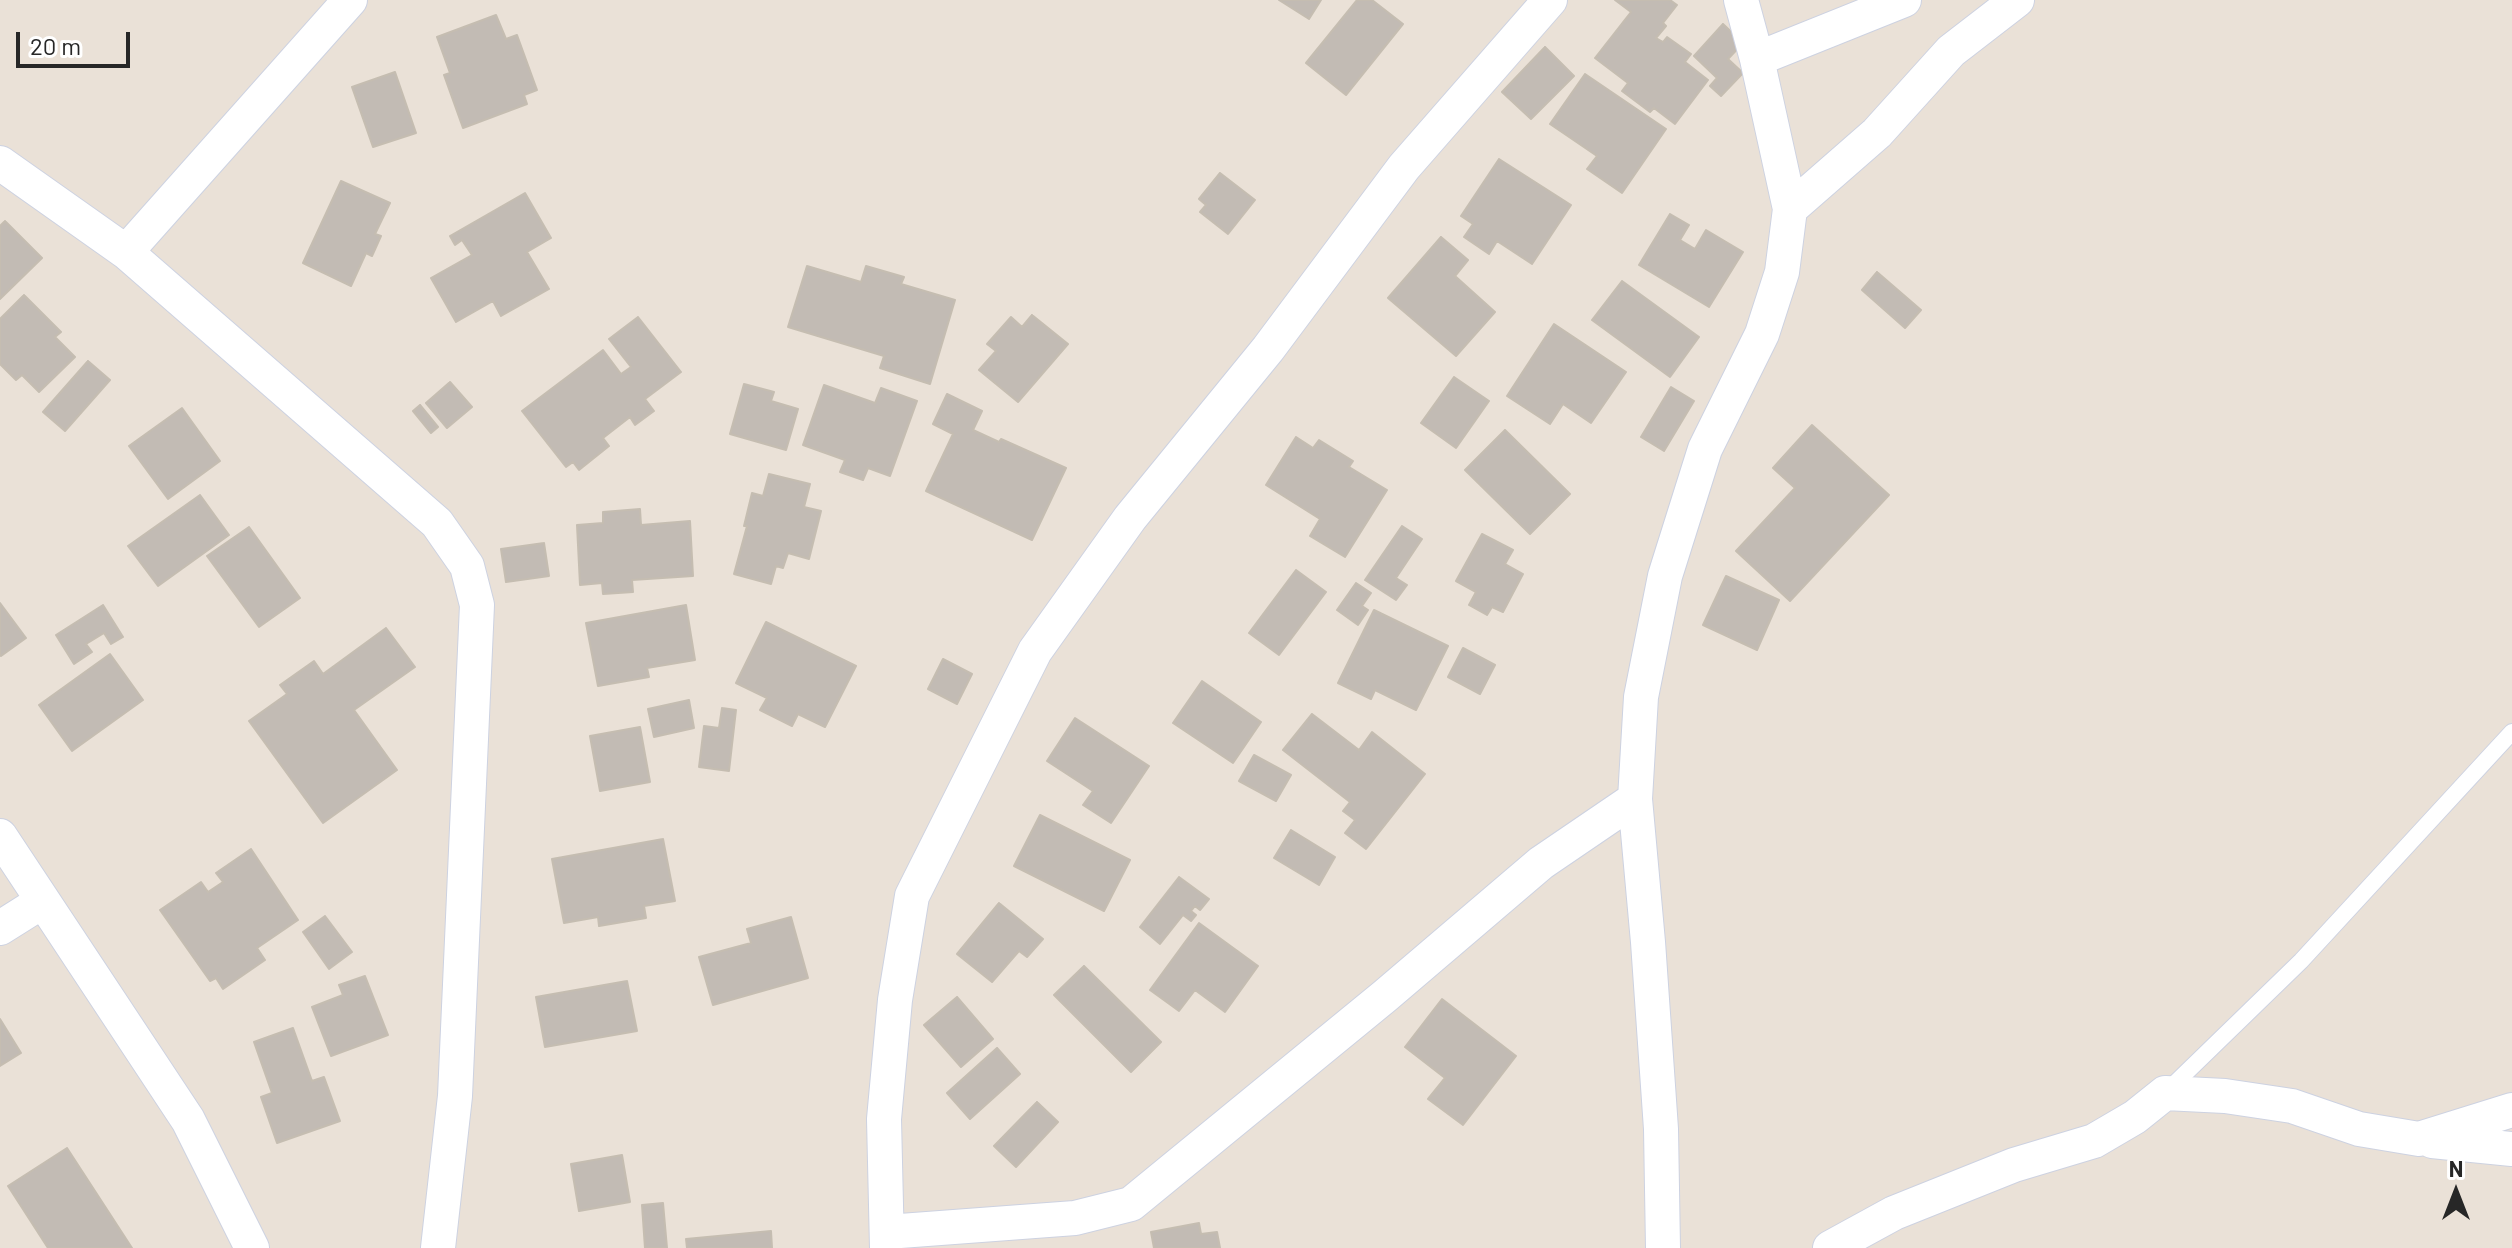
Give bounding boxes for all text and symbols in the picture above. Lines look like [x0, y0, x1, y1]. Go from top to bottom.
scale bar [20, 16, 134, 66]
text: 20 m [30, 31, 81, 60]
north arrow [2416, 1152, 2496, 1232]
text: N [2449, 1155, 2463, 1181]

